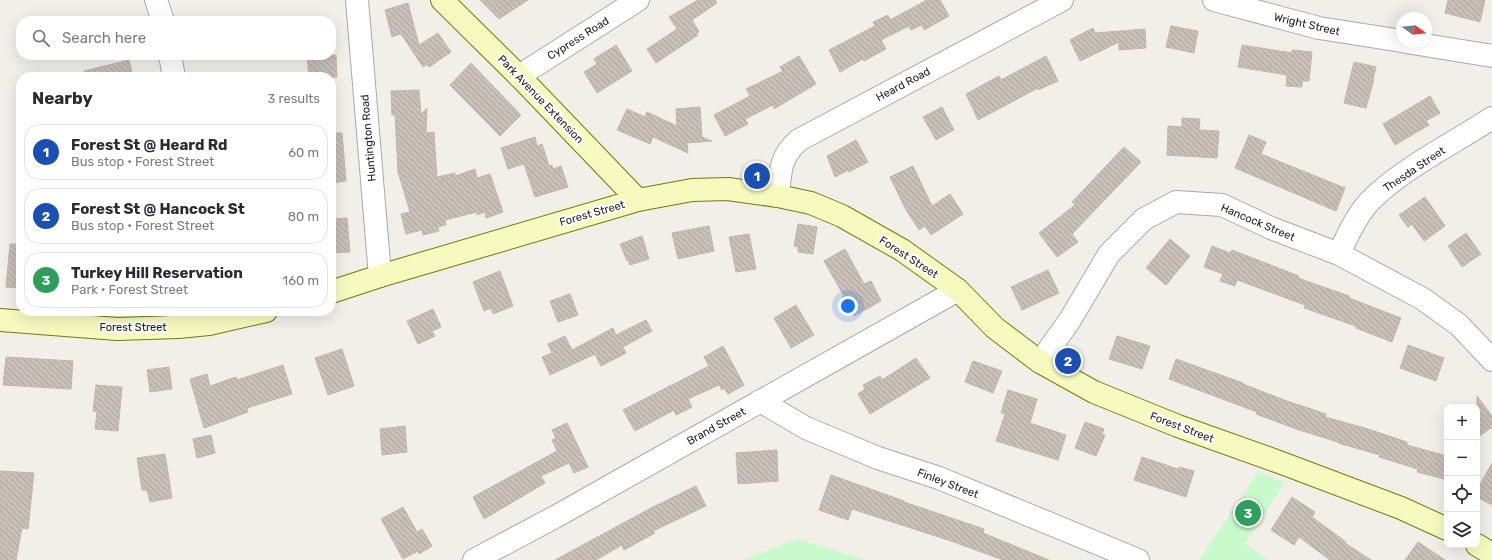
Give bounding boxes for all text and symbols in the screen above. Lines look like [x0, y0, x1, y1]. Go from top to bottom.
street label: Wright Street [1273, 11, 1342, 39]
north arrow [1396, 12, 1432, 48]
street label: Cypress Road [545, 14, 611, 63]
search box [16, 16, 336, 60]
icon: search [30, 27, 52, 49]
text: Search here [62, 29, 146, 47]
street label: Park Avenue Extension [495, 53, 586, 146]
street label: Heard Road [874, 65, 933, 104]
text: Nearby [32, 88, 93, 108]
text: 3 results [268, 91, 320, 106]
street label: Huntington Road [358, 94, 379, 182]
text: Forest St @ Heard Rd [71, 136, 228, 154]
street label: Thesda Street [1381, 144, 1448, 195]
text: 1 [43, 145, 49, 160]
text: 60 m [288, 145, 319, 160]
text: Bus stop · Forest Street [71, 154, 214, 169]
pin: 1 [744, 161, 770, 191]
street label: Forest Street [558, 198, 627, 229]
text: Forest St @ Hancock St [71, 200, 245, 218]
street label: Hancock Street [1219, 201, 1297, 244]
text: 2 [42, 209, 50, 224]
text: 80 m [288, 209, 319, 224]
text: Bus stop · Forest Street [71, 218, 214, 233]
street label: Forest Street [877, 234, 941, 282]
text: Turkey Hill Reservation [71, 264, 243, 282]
text: 3 [42, 273, 50, 288]
text: 160 m [283, 273, 319, 288]
text: Park · Forest Street [71, 282, 188, 297]
your location [838, 296, 858, 316]
street label: Forest Street [99, 321, 167, 334]
pin: 2 [1055, 346, 1081, 376]
map controls [1444, 404, 1480, 548]
button: + [1444, 404, 1480, 440]
street label: Brand Street [685, 405, 749, 448]
street label: Forest Street [1148, 409, 1216, 446]
button: − [1444, 440, 1480, 476]
street label: Finley Street [915, 466, 981, 501]
button: locate [1444, 476, 1480, 512]
pin: 3 [1235, 498, 1261, 528]
button: layers [1444, 512, 1480, 548]

